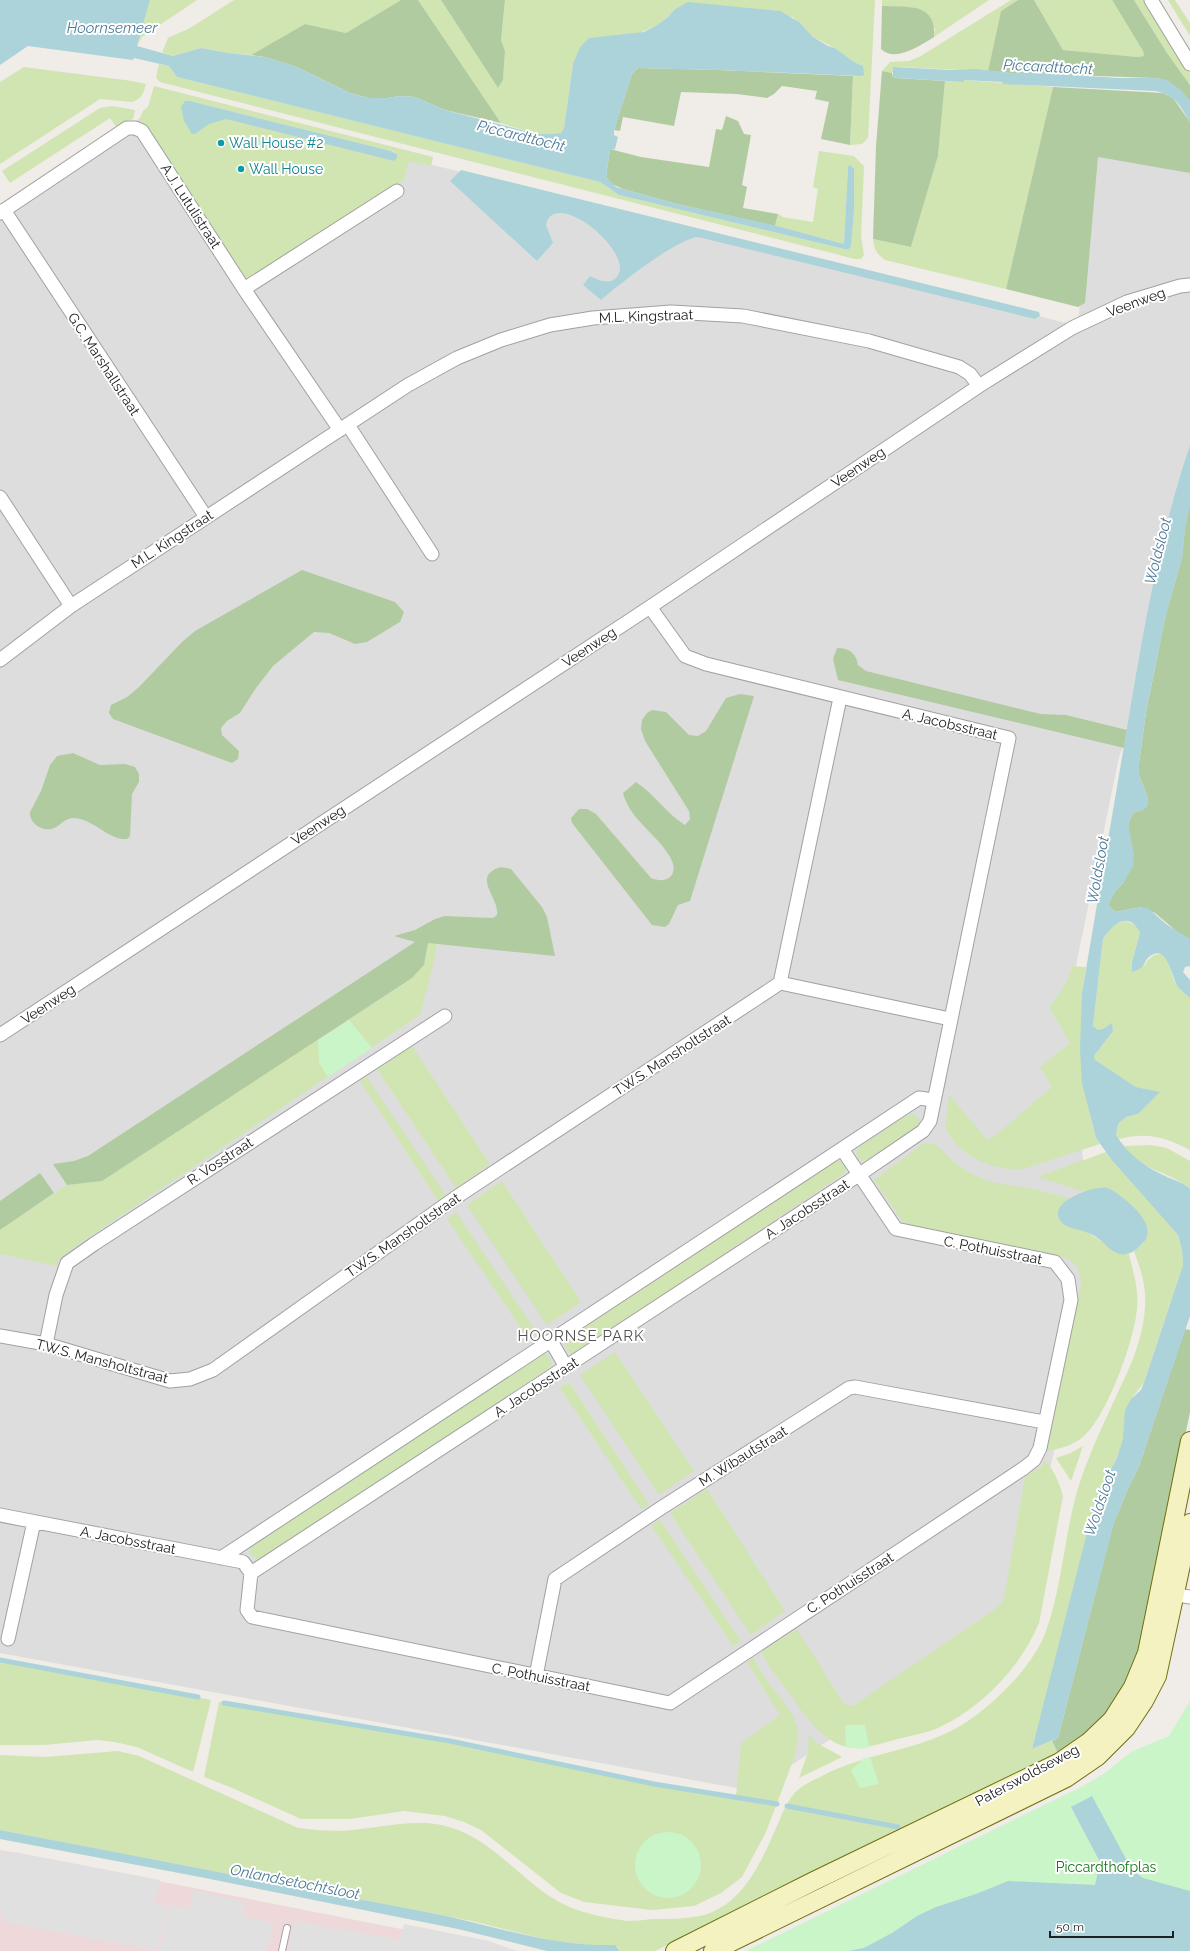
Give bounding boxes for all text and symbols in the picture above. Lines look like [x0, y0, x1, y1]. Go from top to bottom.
water label: Hoornsemeer [67, 19, 158, 37]
water label: Piccardttocht [1003, 56, 1094, 78]
water label: Piccardttocht [475, 116, 567, 156]
place label: Wall House #2 [229, 135, 324, 151]
marker: Wall House #2 [216, 138, 226, 148]
street label: A.J. Lutulistraat [158, 161, 224, 251]
place label: Wall House [249, 161, 323, 177]
marker: Wall House [236, 164, 246, 174]
street label: Veenweg [1105, 284, 1167, 320]
street label: M.L. Kingstraat [599, 306, 694, 326]
street label: G.C. Marshallstraat [65, 310, 143, 419]
street label: Veenweg [828, 443, 888, 491]
street label: M.L. Kingstraat [128, 506, 216, 571]
water label: Woldsloot [1141, 515, 1175, 586]
street label: Veenweg [559, 624, 619, 670]
street label: A. Jacobsstraat [901, 705, 999, 743]
street label: Veenweg [288, 802, 348, 848]
water label: Woldsloot [1083, 835, 1113, 905]
street label: Veenweg [18, 981, 78, 1027]
street label: T.W.S. Mansholtstraat [611, 1011, 734, 1099]
street label: R. Vosstraat [184, 1134, 256, 1188]
street label: A. Jacobsstraat [762, 1176, 852, 1242]
street label: T.W.S. Mansholtstraat [343, 1189, 464, 1281]
street label: C. Pothuisstraat [942, 1233, 1044, 1267]
district label: HOORNSE PARK [517, 1327, 645, 1345]
street label: T.W.S. Mansholtstraat [34, 1336, 170, 1386]
street label: A. Jacobsstraat [491, 1354, 581, 1420]
street label: M. Wibautstraat [696, 1422, 790, 1490]
water label: Woldsloot [1080, 1468, 1120, 1538]
street label: A. Jacobsstraat [79, 1523, 177, 1557]
street label: C. Pothuisstraat [804, 1549, 896, 1617]
street label: C. Pothuisstraat [490, 1660, 592, 1694]
street label: Paterswoldseweg [972, 1741, 1082, 1809]
park label: Piccardthofplas [1056, 1859, 1157, 1875]
water label: Onlandsetochtsloot [229, 1861, 361, 1903]
scale bar [1050, 1913, 1173, 1939]
text: 50 m [1056, 1920, 1084, 1934]

